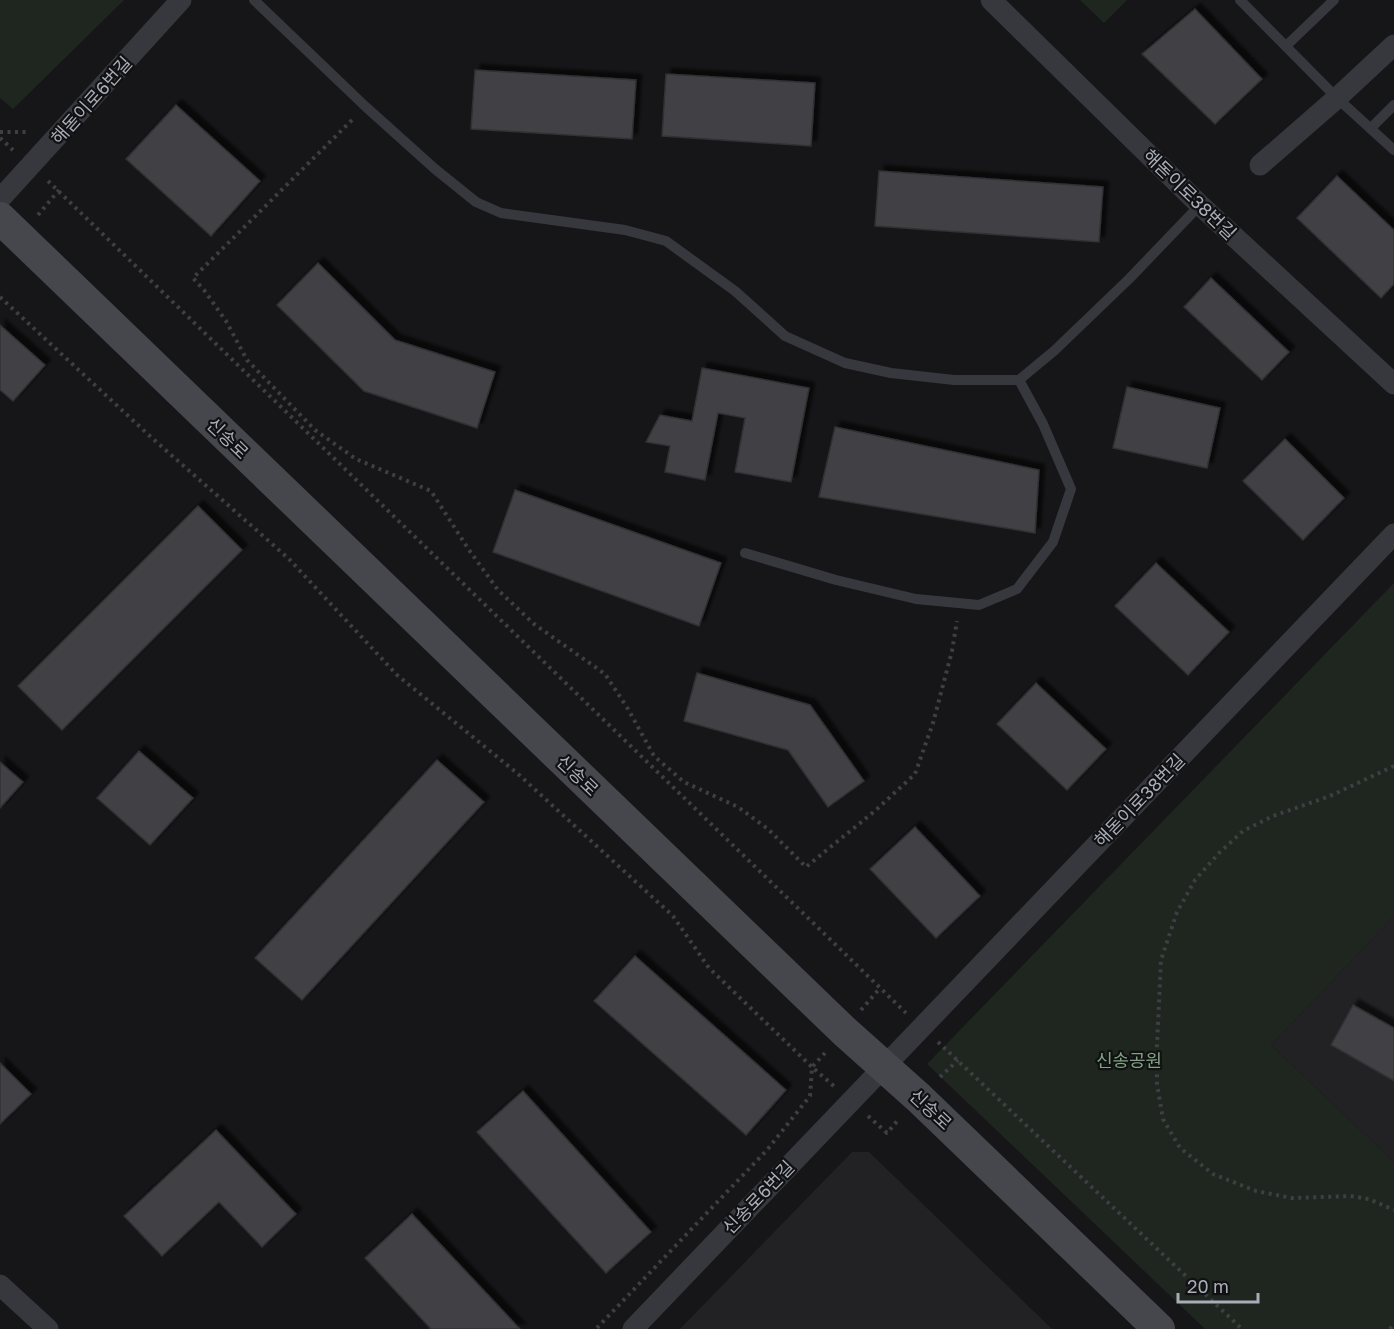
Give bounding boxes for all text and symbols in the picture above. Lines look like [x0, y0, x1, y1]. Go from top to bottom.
street label: 해돋이로6번길 [46, 52, 136, 148]
street label: 해돋이로38번길 [1139, 144, 1241, 244]
street label: 신송로 [202, 413, 254, 463]
street label: 해돋이로38번길 [1089, 749, 1189, 851]
street label: 신송로 [552, 750, 604, 800]
park label: 신송공원 [1096, 1049, 1162, 1071]
street label: 신송로 [905, 1084, 957, 1134]
street label: 신송로6번길 [718, 1156, 798, 1238]
scale bar [1178, 1266, 1258, 1304]
text: 20 m [1187, 1275, 1229, 1297]

